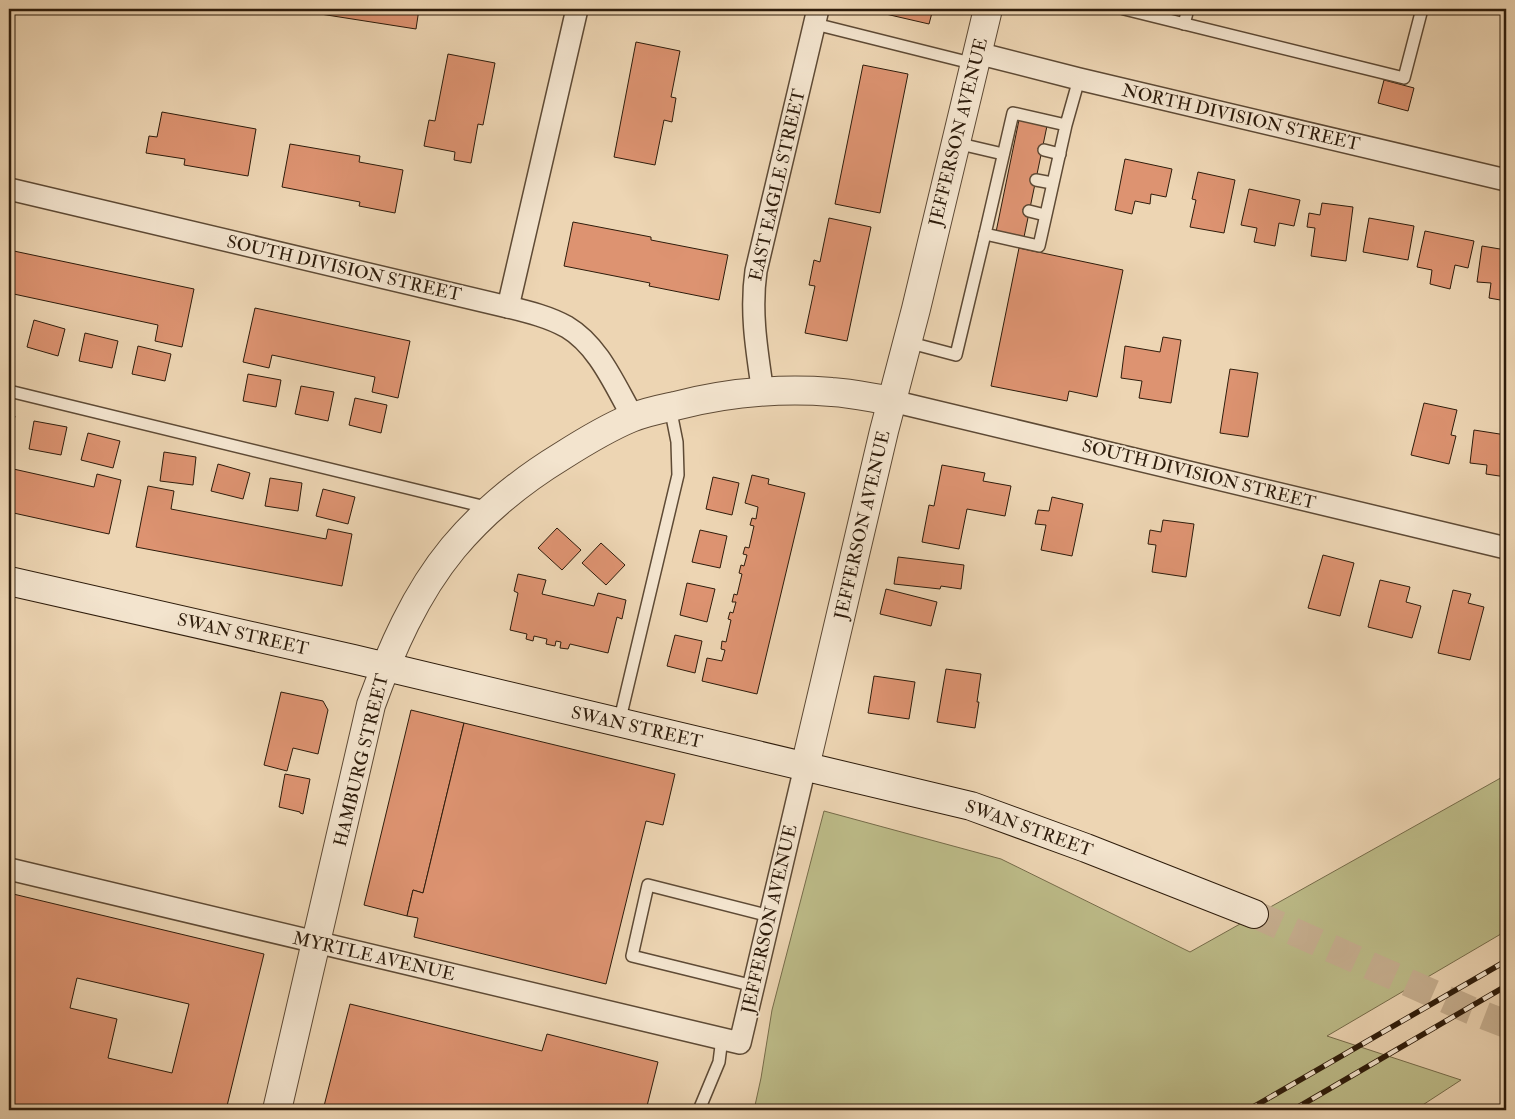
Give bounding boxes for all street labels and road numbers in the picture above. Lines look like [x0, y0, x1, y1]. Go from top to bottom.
street label: JEFFERSON AVENUE [924, 36, 993, 230]
street label: NORTH DIVISION STREET [1120, 79, 1363, 156]
street label: EAST EAGLE STREET [744, 86, 811, 283]
street label: SOUTH DIVISION STREET [224, 230, 464, 307]
street label: JEFFERSON AVENUE [829, 428, 895, 623]
street label: SOUTH DIVISION STREET [1080, 434, 1319, 515]
street label: SWAN STREET [175, 608, 311, 661]
street label: HAMBURG STREET [329, 671, 394, 849]
street label: SWAN STREET [569, 701, 705, 754]
street label: SWAN STREET [962, 795, 1096, 862]
street label: JEFFERSON AVENUE [736, 822, 802, 1017]
street label: MYRTLE AVENUE [291, 927, 457, 986]

